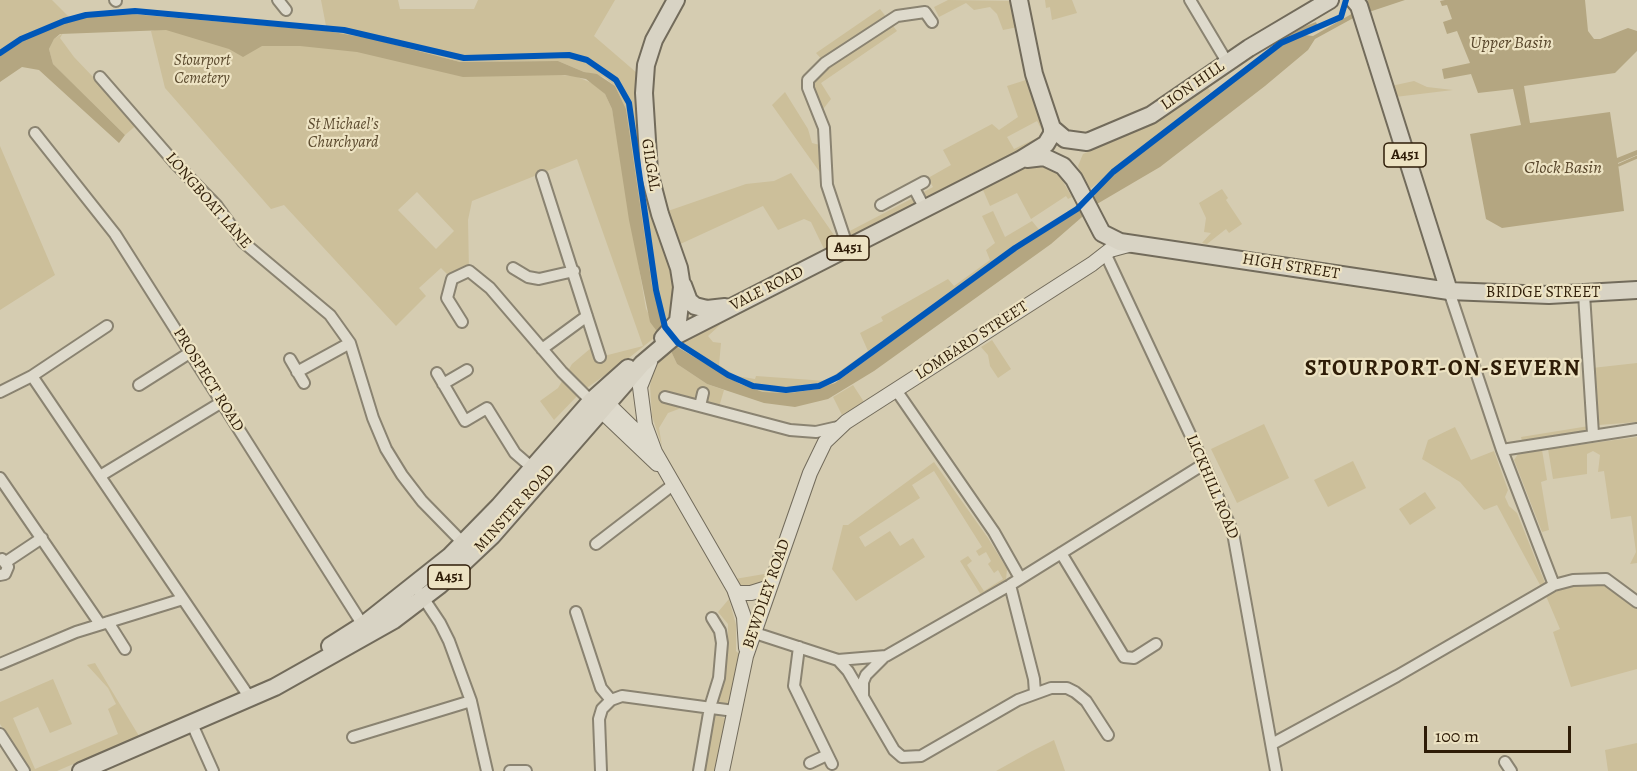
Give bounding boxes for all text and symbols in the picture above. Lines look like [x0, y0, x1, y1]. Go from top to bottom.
water label: Upper Basin [1470, 33, 1552, 55]
park label: Stourport Cemetery [174, 51, 230, 89]
street label: LION HILL [1158, 57, 1228, 115]
park label: St Michael's Churchyard [307, 115, 379, 153]
street label: GILGAL [636, 137, 664, 193]
road number: A451 [1384, 143, 1426, 167]
street label: LONGBOAT LANE [161, 149, 255, 253]
water label: Clock Basin [1524, 158, 1602, 180]
road number: A451 [827, 236, 869, 260]
street label: HIGH STREET [1241, 250, 1341, 284]
street label: VALE ROAD [727, 262, 807, 316]
street label: BRIDGE STREET [1486, 283, 1600, 303]
street label: LOMBARD STREET [912, 297, 1032, 385]
street label: PROSPECT ROAD [168, 324, 248, 436]
district label: STOURPORT-ON-SEVERN [1305, 357, 1581, 383]
street label: LICKHILL ROAD [1181, 432, 1243, 542]
street label: MINSTER ROAD [471, 461, 559, 557]
street label: BEWDLEY ROAD [739, 537, 795, 651]
road number: A451 [428, 565, 470, 589]
scale bar [1427, 714, 1574, 752]
text: 100 m [1435, 724, 1479, 748]

